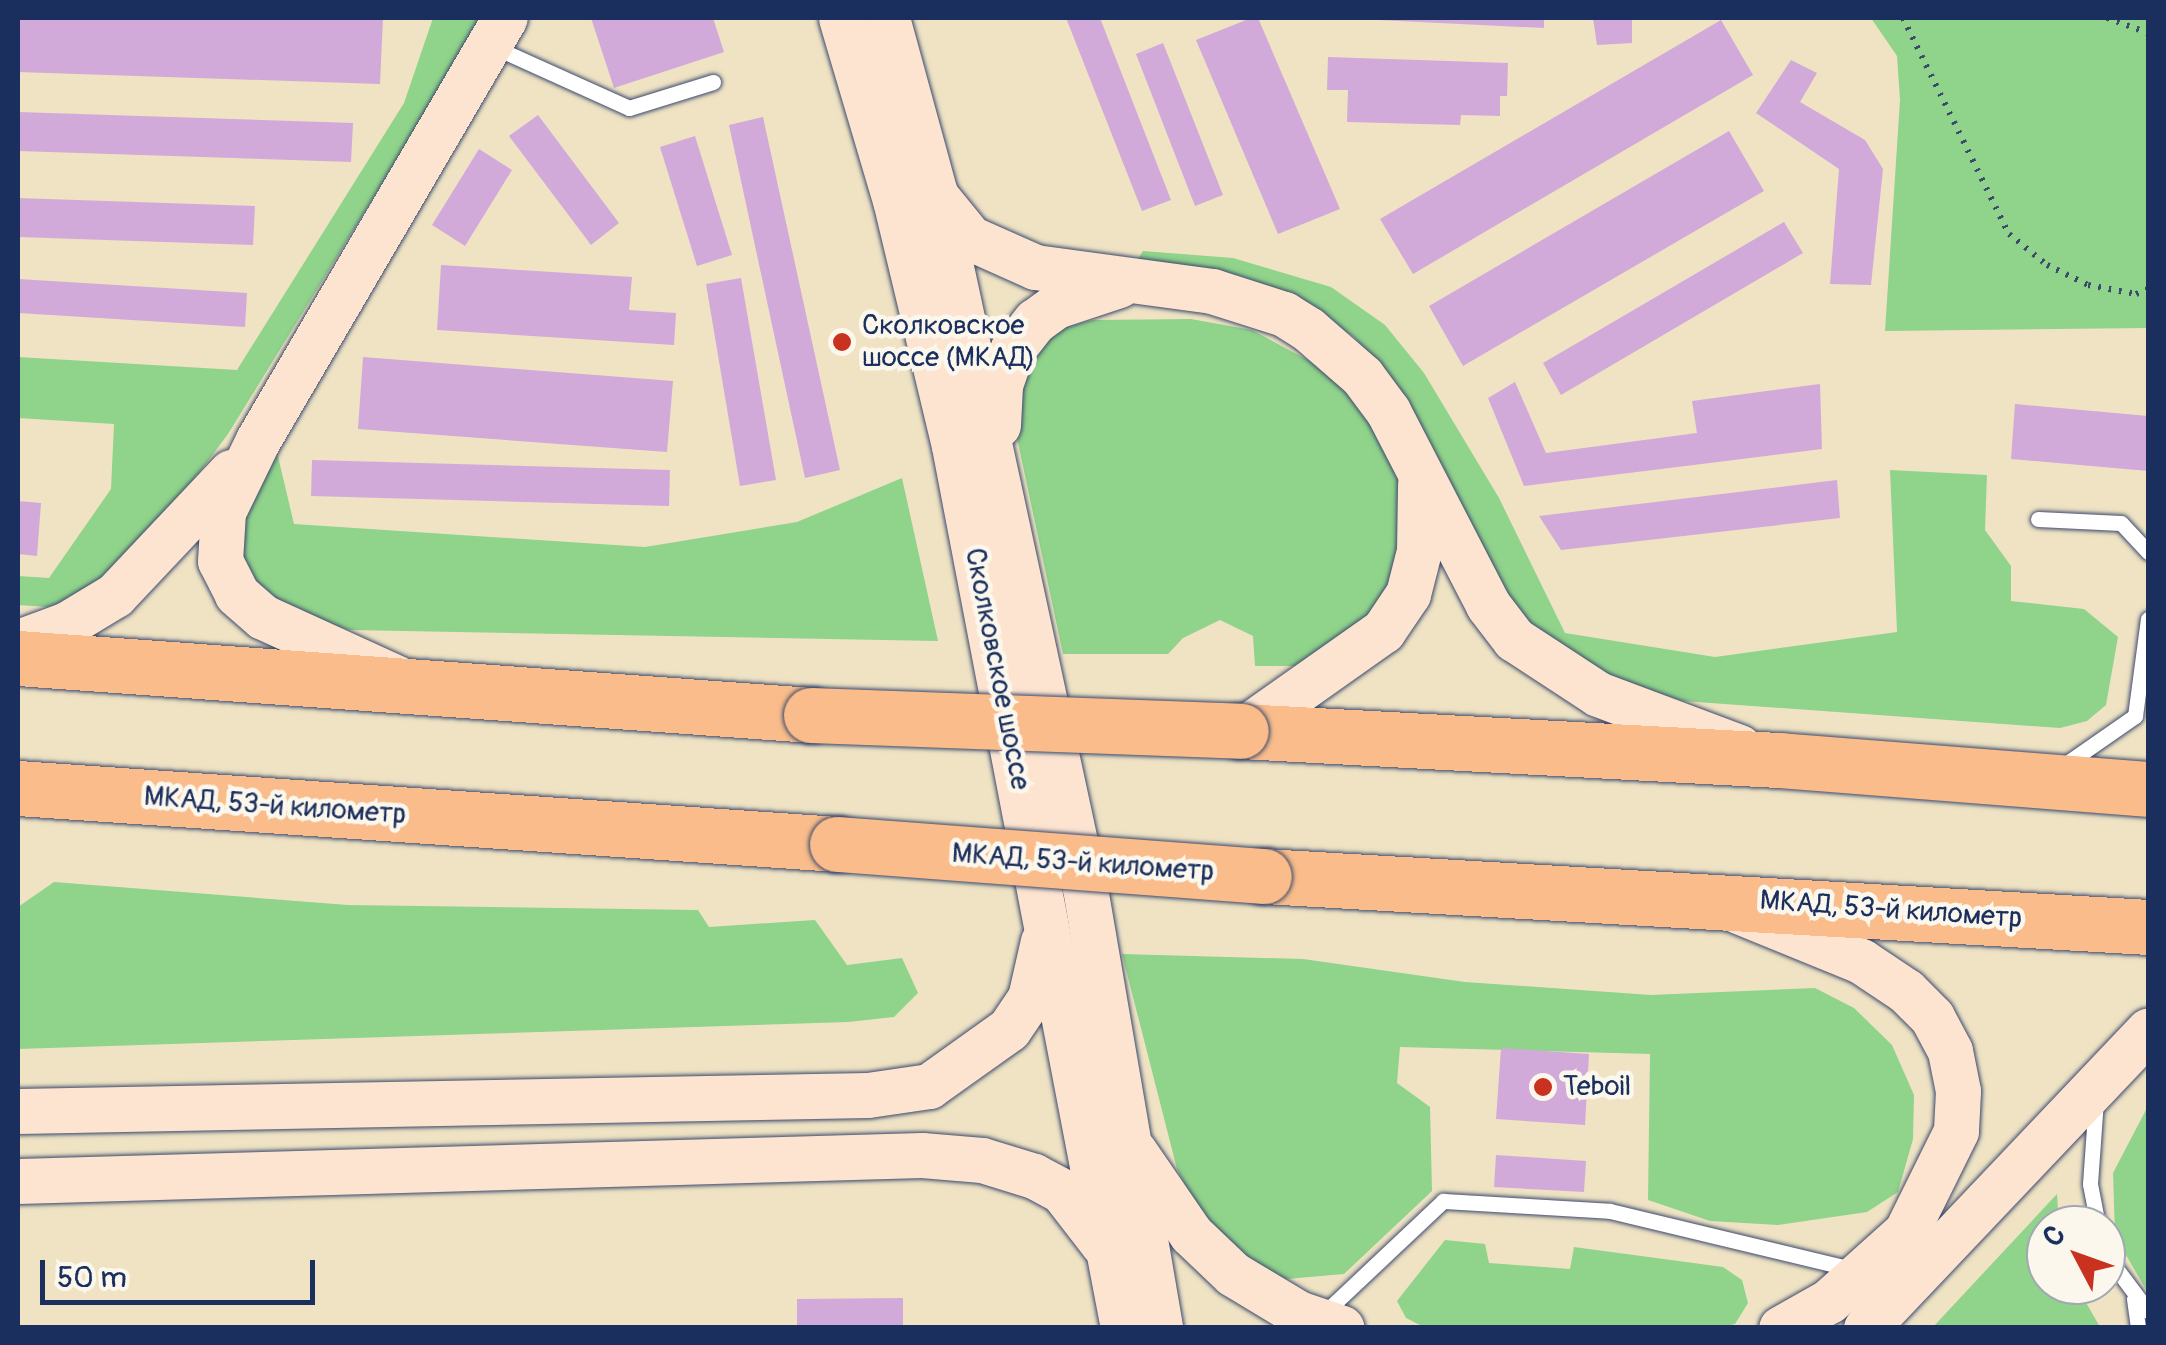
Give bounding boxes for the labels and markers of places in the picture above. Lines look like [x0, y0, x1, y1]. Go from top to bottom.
place label: Сколковское шоссе (МКАД) [862, 309, 1035, 375]
marker: Сколковское шоссе (МКАД) [831, 331, 853, 353]
place label: Teboil [1563, 1070, 1631, 1104]
marker: Teboil [1532, 1076, 1554, 1098]

